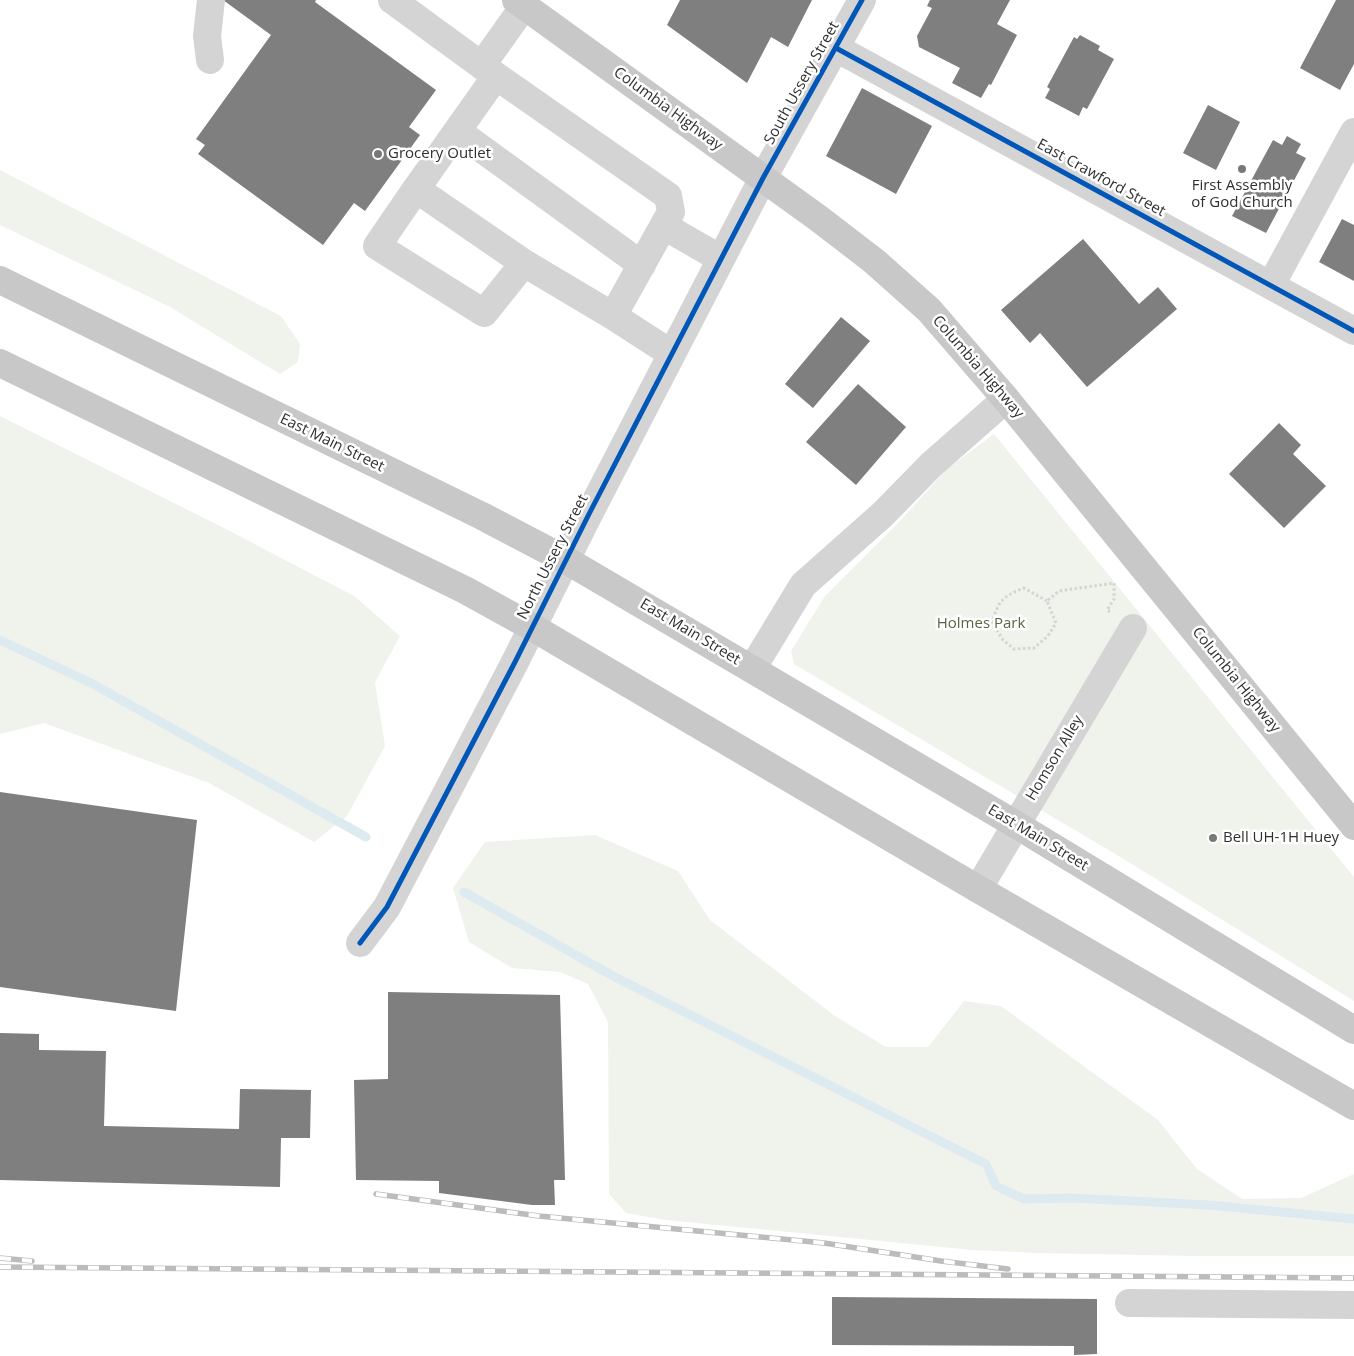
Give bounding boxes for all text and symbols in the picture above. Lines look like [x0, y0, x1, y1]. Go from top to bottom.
street label: South Ussery Street [761, 18, 843, 148]
street label: Columbia Highway [610, 63, 726, 155]
street label: East Crawford Street [1034, 135, 1168, 221]
place label: Grocery Outlet [388, 145, 491, 163]
marker: Grocery Outlet [372, 148, 384, 160]
marker: First Assembly of God Church [1236, 163, 1248, 175]
place label: First Assembly of God Church [1191, 177, 1293, 212]
street label: Columbia Highway [928, 312, 1028, 422]
street label: East Main Street [277, 410, 387, 476]
street label: North Ussery Street [514, 491, 592, 623]
street label: East Main Street [637, 595, 743, 669]
park label: Holmes Park [937, 615, 1025, 633]
street label: Columbia Highway [1188, 624, 1284, 736]
street label: Homson Alley [1023, 712, 1087, 804]
street label: East Main Street [985, 801, 1091, 875]
place label: Bell UH-1H Huey [1223, 829, 1339, 847]
marker: Bell UH-1H Huey [1207, 832, 1219, 844]

